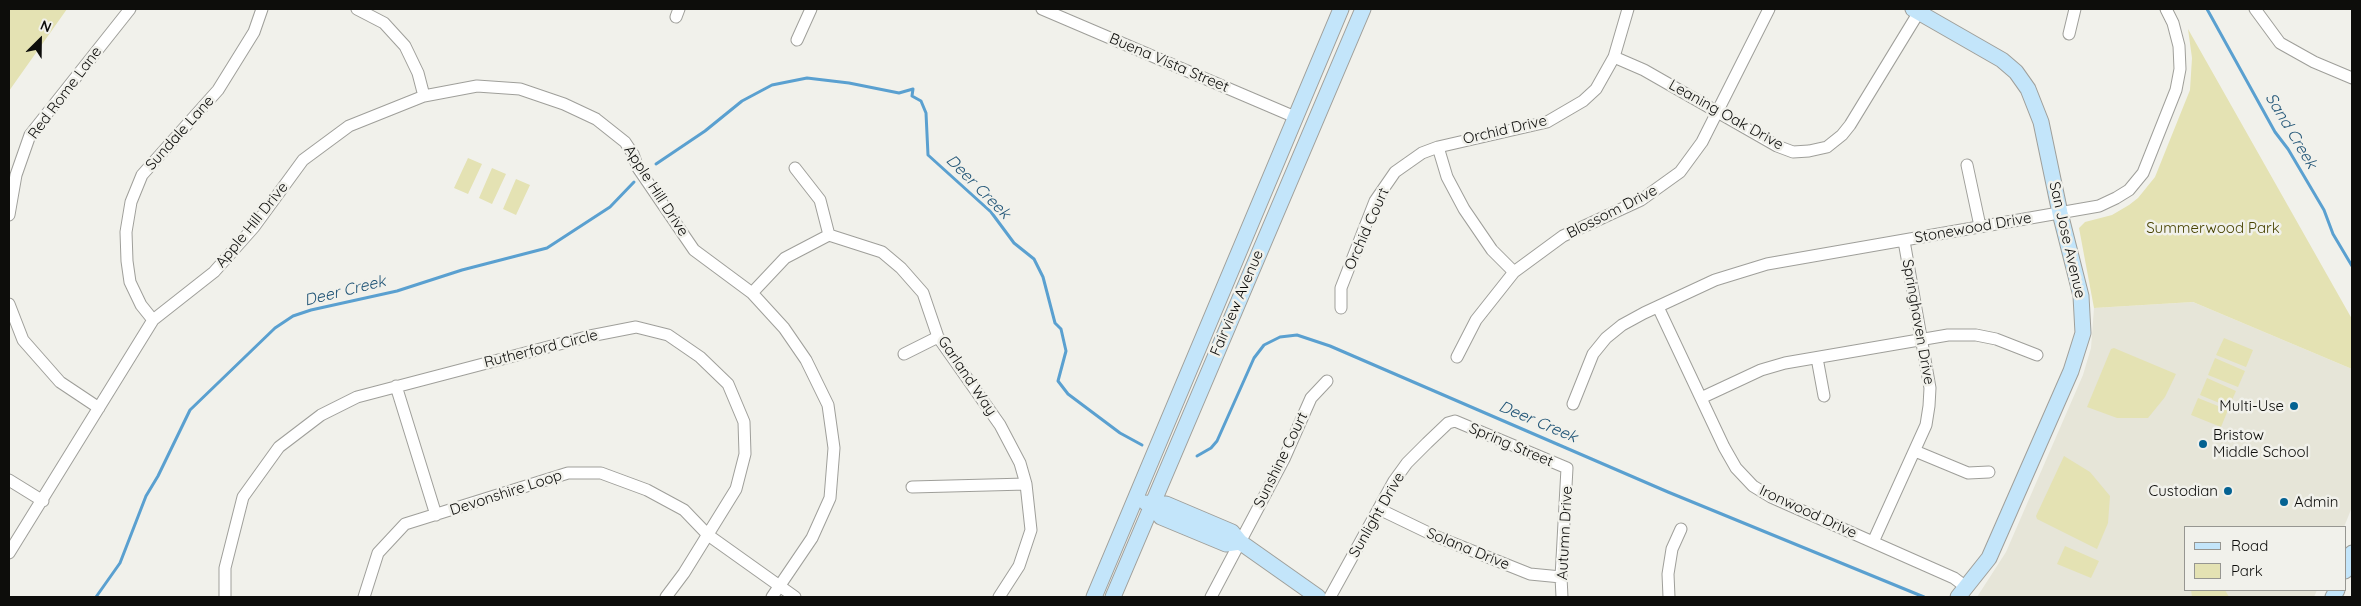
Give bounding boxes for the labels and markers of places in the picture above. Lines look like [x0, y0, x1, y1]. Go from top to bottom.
place label: Multi-Use [2219, 397, 2284, 415]
marker: Multi-Use [2288, 400, 2300, 412]
place label: Bristow Middle School [2213, 426, 2309, 461]
marker: Bristow Middle School [2197, 438, 2209, 450]
place label: Custodian [2149, 482, 2218, 500]
marker: Custodian [2222, 485, 2234, 497]
place label: Admin [2294, 493, 2338, 511]
marker: Admin [2278, 496, 2290, 508]

